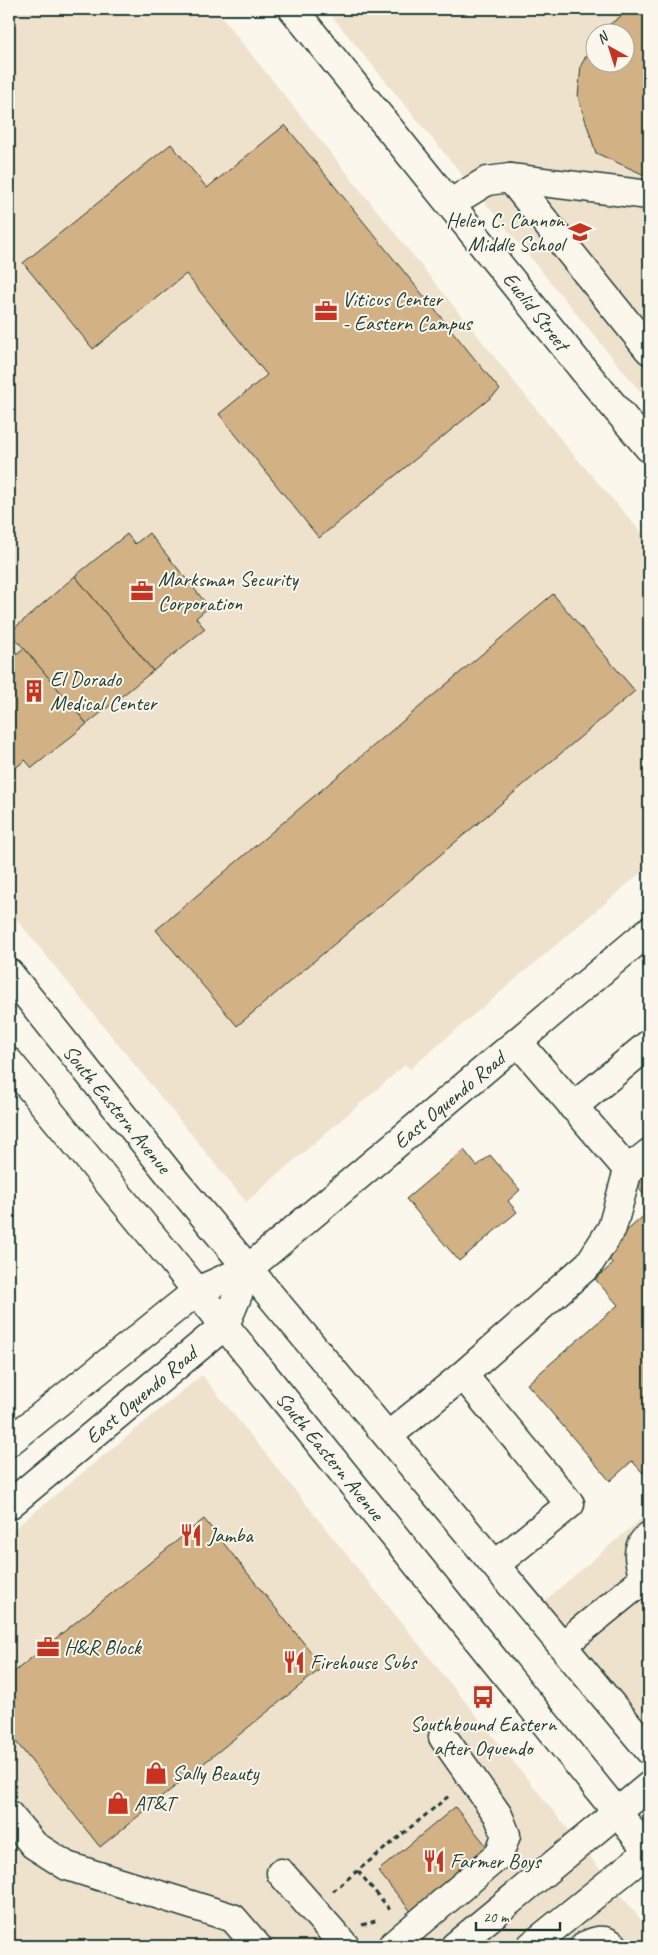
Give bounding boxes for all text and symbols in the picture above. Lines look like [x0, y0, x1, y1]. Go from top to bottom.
north arrow [586, 22, 636, 72]
text: N [593, 27, 613, 48]
place label: Helen C. Cannon Middle School [446, 207, 567, 257]
school or university icon: Helen C. Cannon Middle School [567, 219, 593, 245]
street label: Euclid Street [497, 266, 577, 358]
place label: Viticus Center - Eastern Campus [342, 286, 473, 336]
office icon: Viticus Center - Eastern Campus [313, 298, 339, 324]
place label: Marksman Security Corporation [158, 566, 299, 616]
office icon: Marksman Security Corporation [129, 578, 155, 604]
place label: El Dorado Medical Center [50, 666, 158, 716]
building icon: El Dorado Medical Center [21, 678, 47, 704]
street label: South Eastern Avenue [57, 1040, 178, 1180]
street label: East Oquendo Road [388, 1044, 512, 1154]
street label: East Oquendo Road [80, 1339, 204, 1449]
street label: South Eastern Avenue [270, 1387, 391, 1527]
restaurant icon: Jamba [178, 1522, 204, 1548]
place label: Jamba [207, 1522, 254, 1548]
office icon: H&R Block [35, 1634, 61, 1660]
place label: H&R Block [64, 1634, 142, 1660]
restaurant icon: Firehouse Subs [281, 1649, 307, 1675]
place label: Firehouse Subs [310, 1649, 418, 1675]
bus stop icon: Southbound Eastern after Oquendo [470, 1684, 496, 1710]
place label: Southbound Eastern after Oquendo [410, 1711, 558, 1761]
shop icon: Sally Beauty [143, 1760, 169, 1786]
place label: Sally Beauty [172, 1760, 260, 1786]
shop icon: AT&T [105, 1790, 131, 1816]
place label: AT&T [134, 1790, 179, 1816]
restaurant icon: Farmer Boys [421, 1848, 447, 1874]
place label: Farmer Boys [450, 1848, 542, 1874]
scale bar [476, 1900, 559, 1932]
text: 20 m [483, 1908, 510, 1927]

